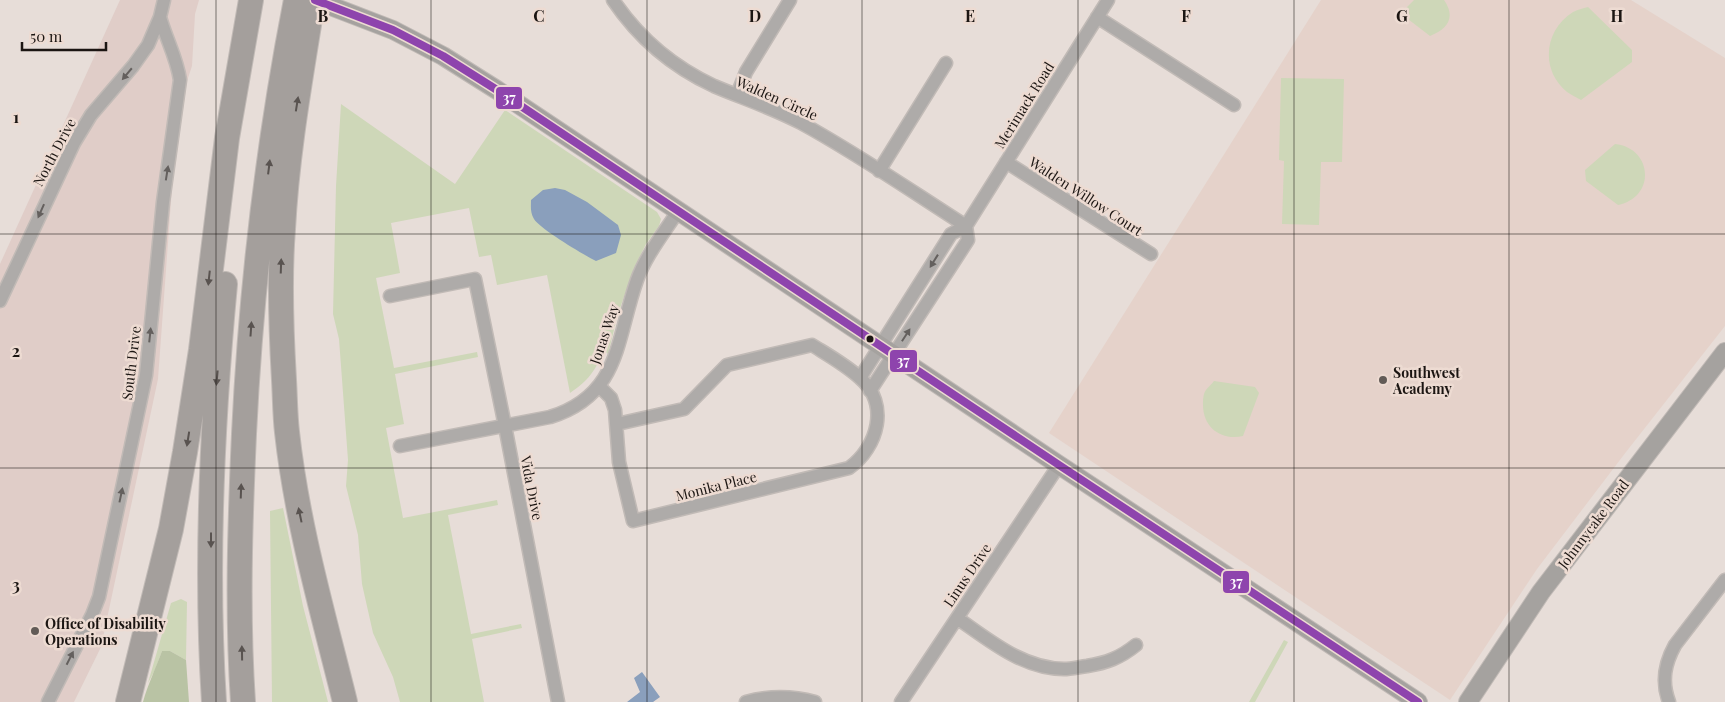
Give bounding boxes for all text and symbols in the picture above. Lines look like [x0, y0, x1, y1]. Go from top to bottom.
text: B [318, 5, 329, 26]
text: C [533, 5, 545, 26]
text: D [749, 5, 761, 26]
text: E [965, 5, 975, 26]
text: F [1181, 5, 1191, 26]
text: G [1396, 5, 1408, 26]
text: H [1611, 5, 1624, 26]
scale bar [22, 20, 106, 52]
text: 50 m [30, 26, 63, 46]
street label: Merimack Road [990, 58, 1058, 152]
one-way arrow [121, 67, 132, 80]
street label: Walden Circle [732, 71, 821, 124]
line badge: 37 [495, 86, 523, 110]
text: 37 [502, 88, 516, 107]
one-way arrow [293, 96, 301, 112]
text: 1 [13, 106, 19, 127]
street label: North Drive [28, 115, 80, 189]
street label: Walden Willow Court [1025, 152, 1147, 240]
one-way arrow [265, 159, 273, 175]
one-way arrow [164, 165, 172, 181]
one-way arrow [37, 204, 45, 218]
one-way arrow [929, 254, 939, 267]
one-way arrow [278, 258, 286, 274]
one-way arrow [205, 270, 213, 286]
street label: Jonas Way [585, 301, 623, 368]
one-way arrow [247, 320, 255, 336]
street label: South Drive [117, 325, 145, 401]
one-way arrow [146, 327, 154, 343]
one-way arrow [901, 329, 911, 342]
unlabelled marker [865, 334, 875, 344]
text: 2 [12, 340, 20, 361]
line badge: 37 [889, 349, 918, 373]
text: 37 [896, 351, 910, 370]
place label: Southwest Academy [1392, 363, 1460, 398]
one-way arrow [213, 370, 221, 386]
marker: Southwest Academy [1377, 374, 1389, 386]
one-way arrow [183, 431, 191, 447]
street label: Vida Drive [516, 453, 548, 522]
street label: Monika Place [674, 467, 758, 505]
street label: Johnnycake Road [1553, 476, 1633, 573]
one-way arrow [238, 483, 246, 499]
one-way arrow [118, 486, 126, 502]
one-way arrow [296, 507, 304, 522]
one-way arrow [207, 532, 215, 548]
street label: Linus Drive [939, 539, 995, 611]
line badge: 37 [1222, 570, 1250, 594]
text: 37 [1229, 572, 1243, 591]
text: 3 [12, 574, 20, 595]
place label: Office of Disability Operations [45, 614, 167, 649]
marker: Office of Disability Operations [29, 625, 41, 637]
one-way arrow [237, 645, 245, 661]
one-way arrow [66, 651, 74, 666]

